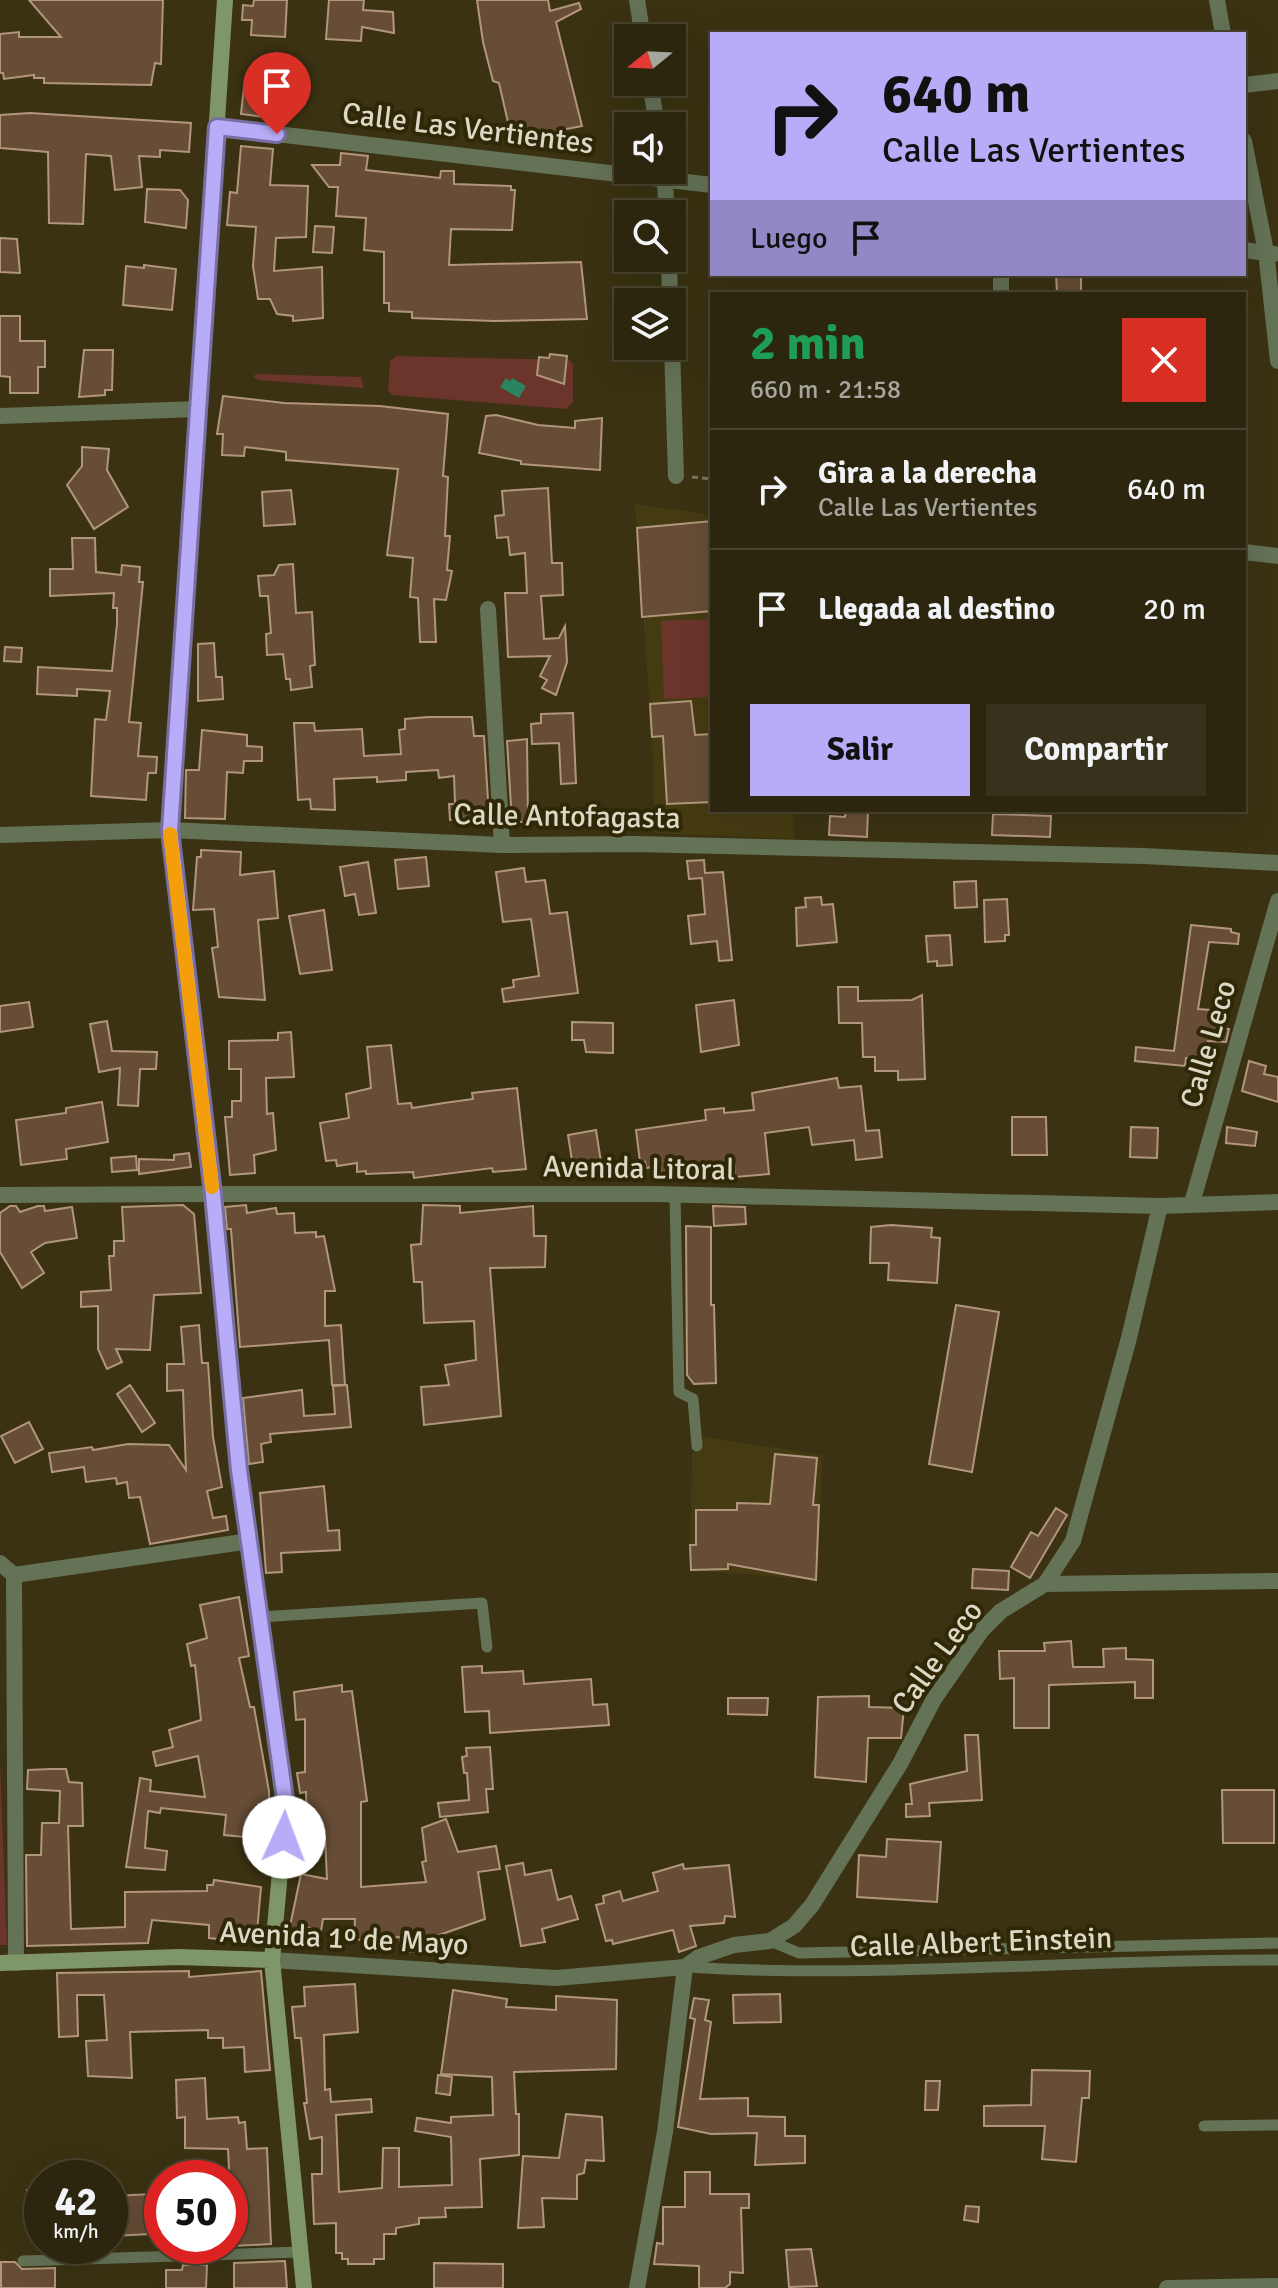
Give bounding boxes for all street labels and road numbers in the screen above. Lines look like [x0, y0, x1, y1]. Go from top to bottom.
street label: Calle Las Vertientes [340, 95, 596, 162]
street label: Calle Antofagasta [453, 796, 681, 837]
street label: Calle Leco [1173, 976, 1244, 1112]
street label: Avenida Litoral [543, 1148, 735, 1189]
street label: Calle Leco [884, 1593, 991, 1721]
street label: Avenida 1º de Mayo [218, 1913, 469, 1963]
street label: Calle Albert Einstein [849, 1919, 1113, 1966]

